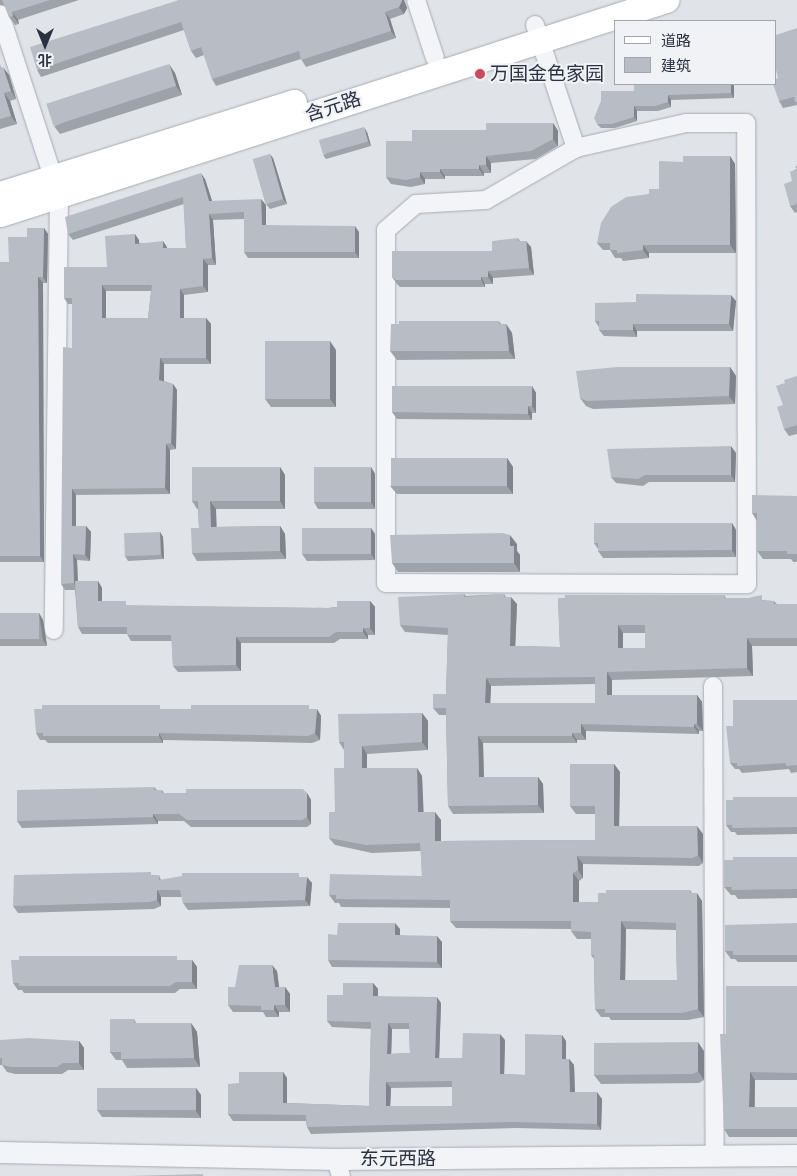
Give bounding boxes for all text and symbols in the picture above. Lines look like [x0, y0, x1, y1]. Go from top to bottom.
north arrow [20, 20, 70, 70]
legend [614, 20, 777, 85]
text: 道路 [661, 31, 691, 50]
text: 北 [38, 51, 52, 69]
text: 建筑 [661, 56, 691, 75]
place label: 万国金色家园 [490, 63, 604, 85]
marker: 万国金色家园 [474, 68, 486, 80]
street label: 含元路 [302, 87, 364, 127]
street label: 东元西路 [360, 1148, 436, 1170]

